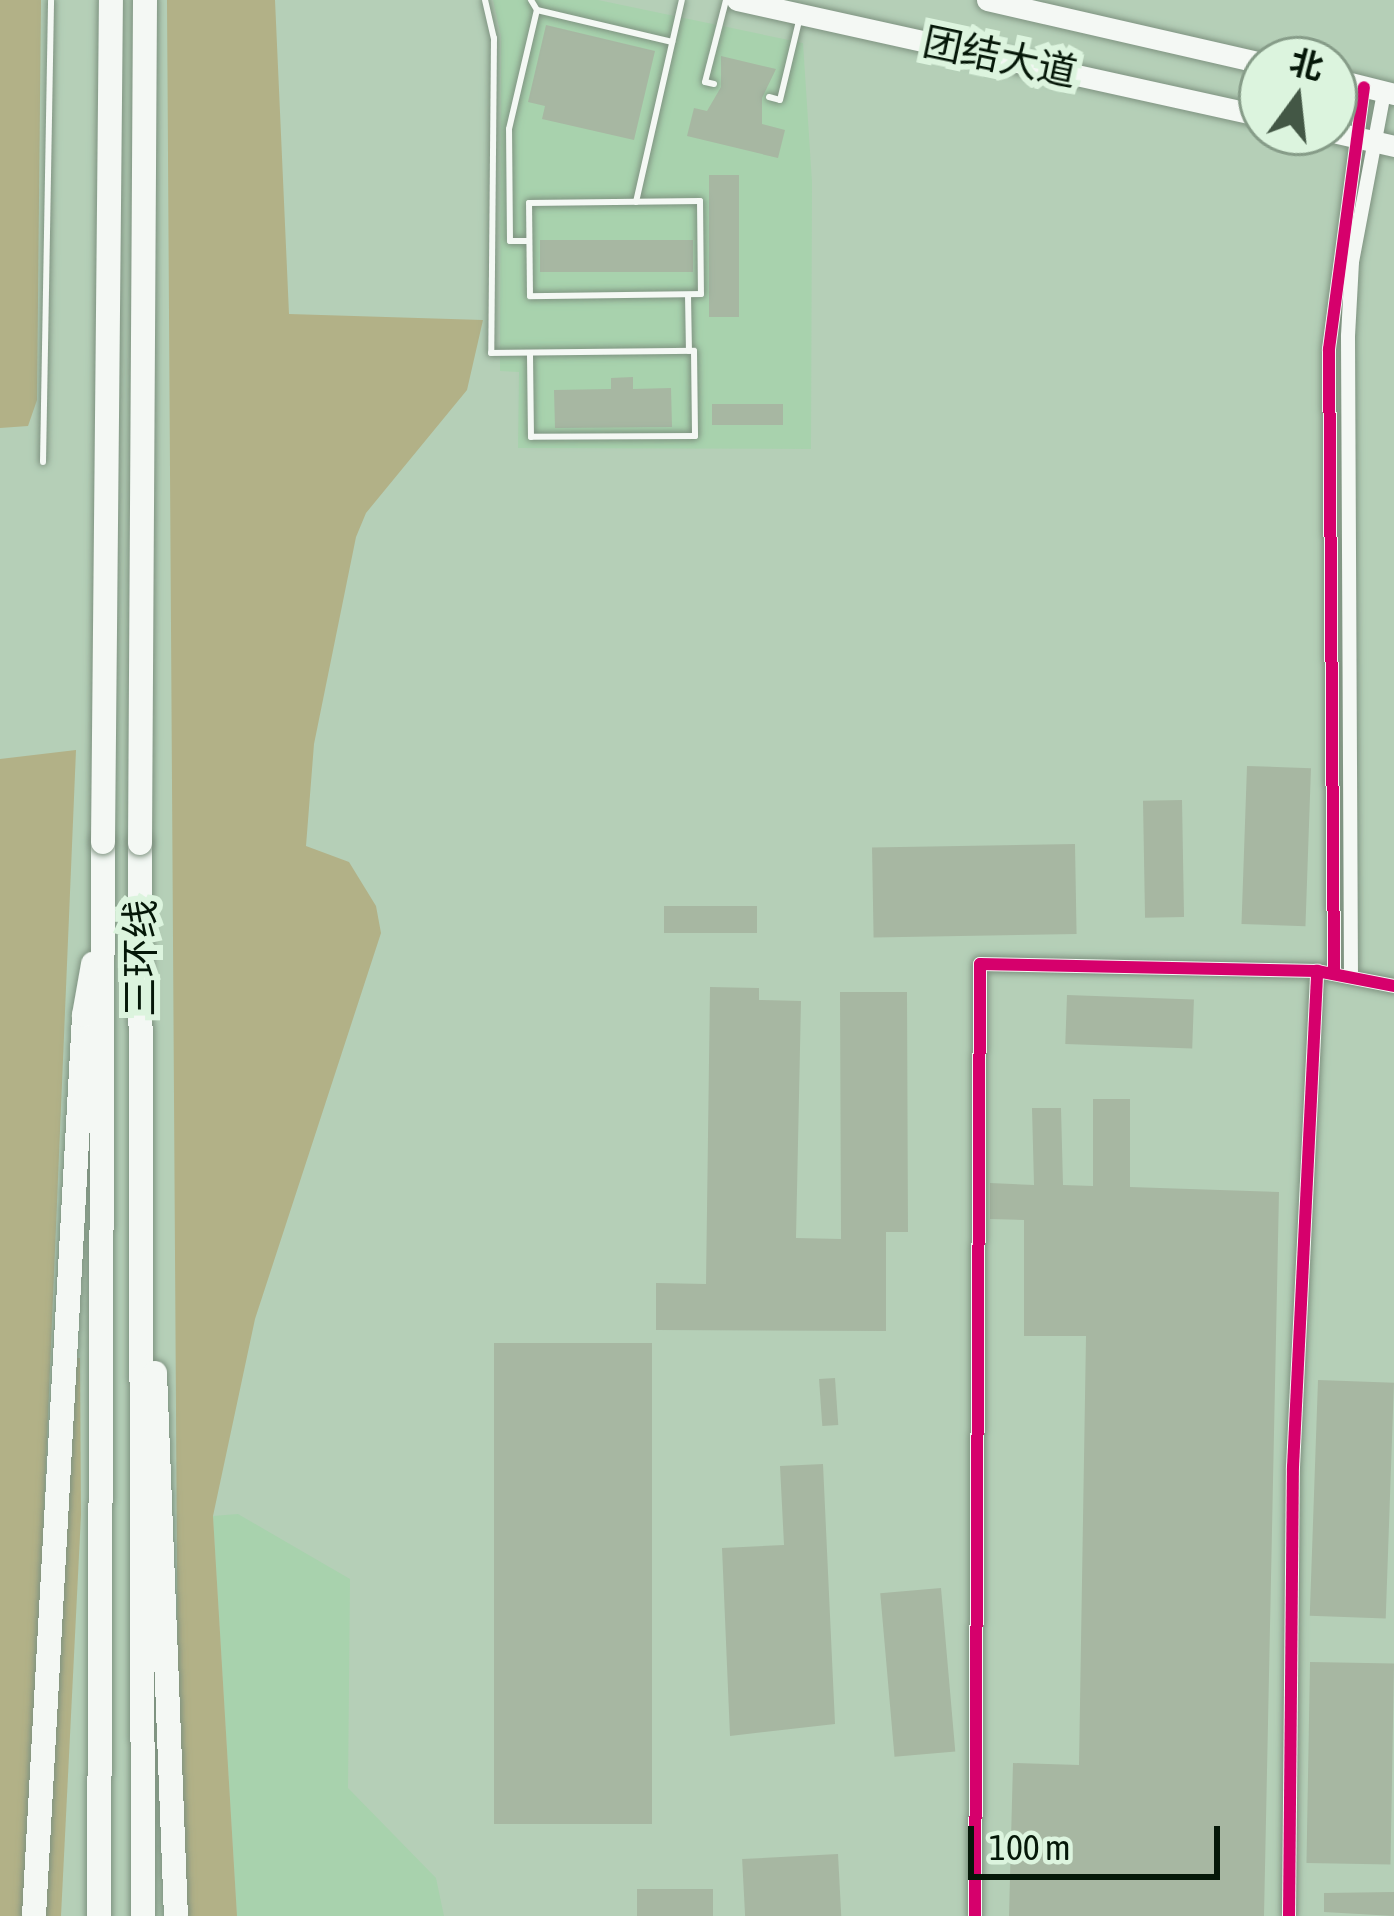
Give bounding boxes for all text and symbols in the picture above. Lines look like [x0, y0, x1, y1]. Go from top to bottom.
street label: 团结大道 [919, 18, 1081, 96]
north arrow [1238, 36, 1358, 156]
text: 北 [1286, 42, 1327, 87]
street label: 三环线 [117, 900, 163, 1016]
scale bar [974, 1802, 1226, 1876]
text: 100 m [989, 1826, 1071, 1868]

